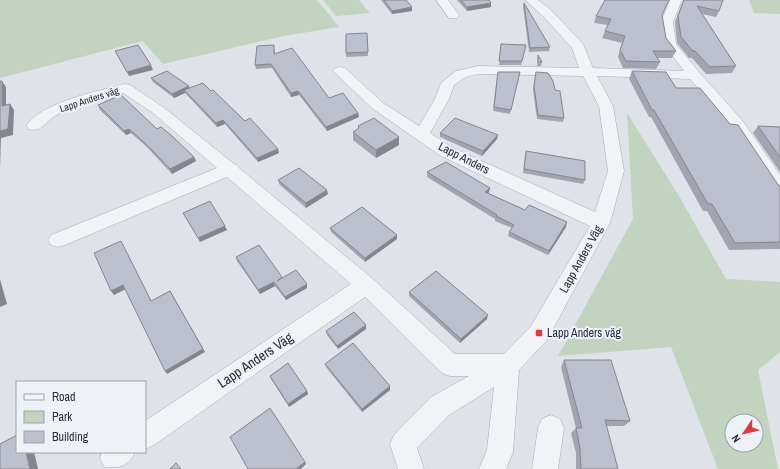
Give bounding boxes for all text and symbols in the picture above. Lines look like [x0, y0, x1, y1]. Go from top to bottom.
street label: Lapp Anders väg [58, 84, 121, 115]
street label: Lapp Anders [436, 138, 492, 178]
street label: Lapp Anders Väg [556, 222, 606, 296]
place label: Lapp Anders väg [547, 325, 621, 341]
street label: Lapp Anders Väg [214, 328, 297, 392]
marker: Lapp Anders väg [534, 328, 544, 338]
legend [16, 381, 146, 453]
text: Road [52, 389, 76, 405]
text: Park [52, 409, 72, 425]
north arrow [724, 413, 764, 453]
text: Building [52, 429, 89, 445]
text: N [728, 432, 743, 445]

